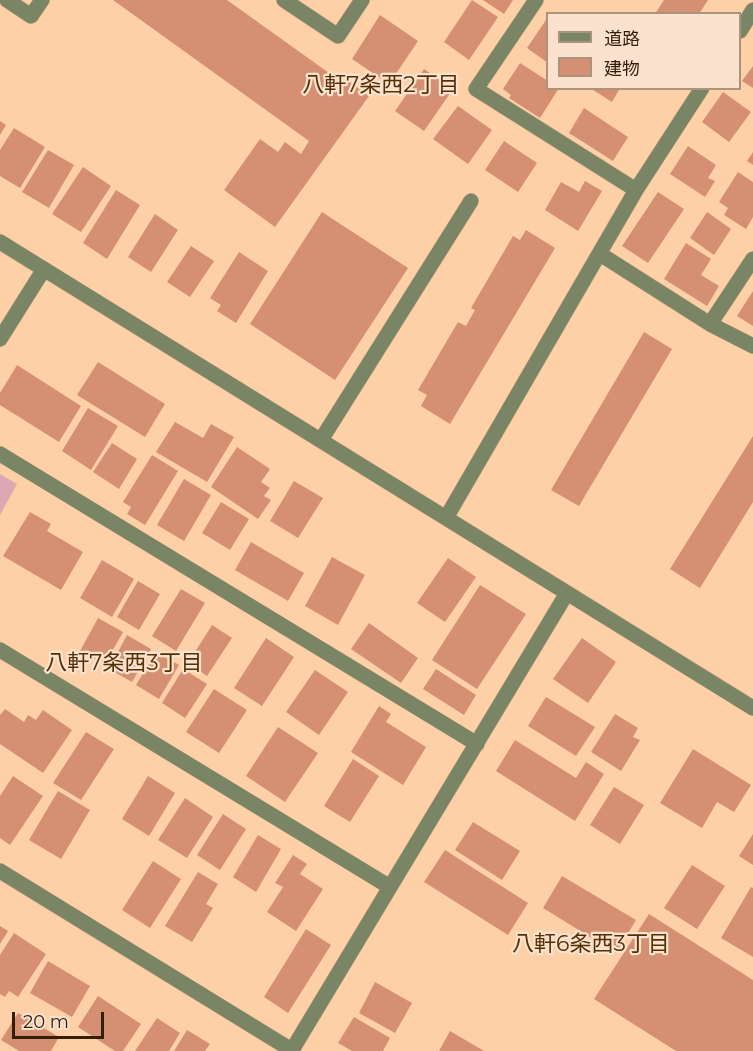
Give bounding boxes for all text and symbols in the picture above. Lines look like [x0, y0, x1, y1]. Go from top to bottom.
legend [546, 12, 741, 90]
text: 道路 [604, 28, 640, 50]
text: 建物 [604, 58, 640, 80]
district label: 八軒7条西2丁目 [302, 73, 460, 99]
district label: 八軒7条西3丁目 [45, 651, 203, 677]
district label: 八軒6条西3丁目 [512, 932, 670, 958]
scale bar [15, 1000, 106, 1038]
text: 20 m [23, 1011, 69, 1033]

